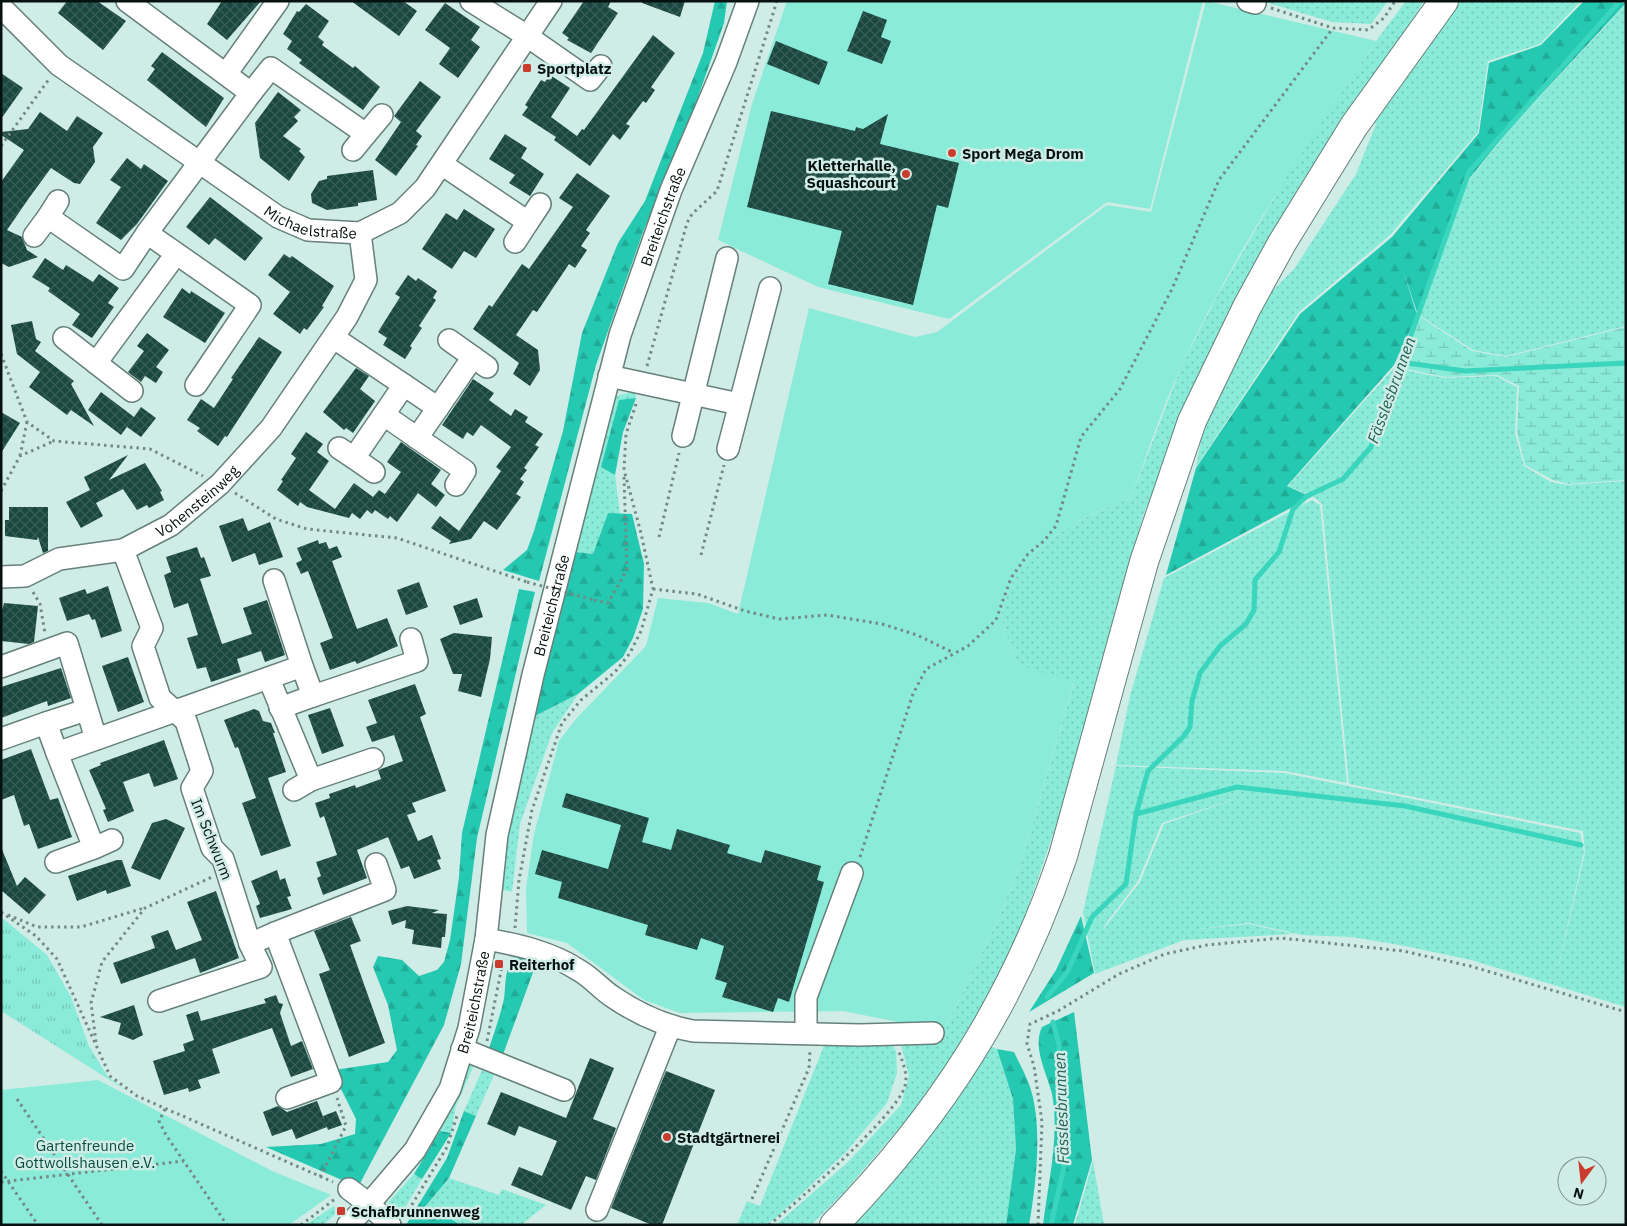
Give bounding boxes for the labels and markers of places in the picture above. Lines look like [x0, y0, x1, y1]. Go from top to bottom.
place label: Sportplatz [537, 59, 612, 78]
marker: Sportplatz [521, 62, 533, 74]
place label: Sport Mega Drom [962, 144, 1084, 163]
marker: Sport Mega Drom [946, 147, 958, 159]
place label: Kletterhalle, Squashcourt [807, 156, 896, 192]
marker: Kletterhalle, Squashcourt [900, 168, 912, 180]
place label: Reiterhof [509, 955, 575, 974]
marker: Reiterhof [493, 958, 505, 970]
place label: Stadtgärtnerei [677, 1128, 780, 1147]
marker: Stadtgärtnerei [661, 1131, 673, 1143]
place label: Schafbrunnenweg [351, 1202, 480, 1221]
marker: Schafbrunnenweg [335, 1205, 347, 1217]

